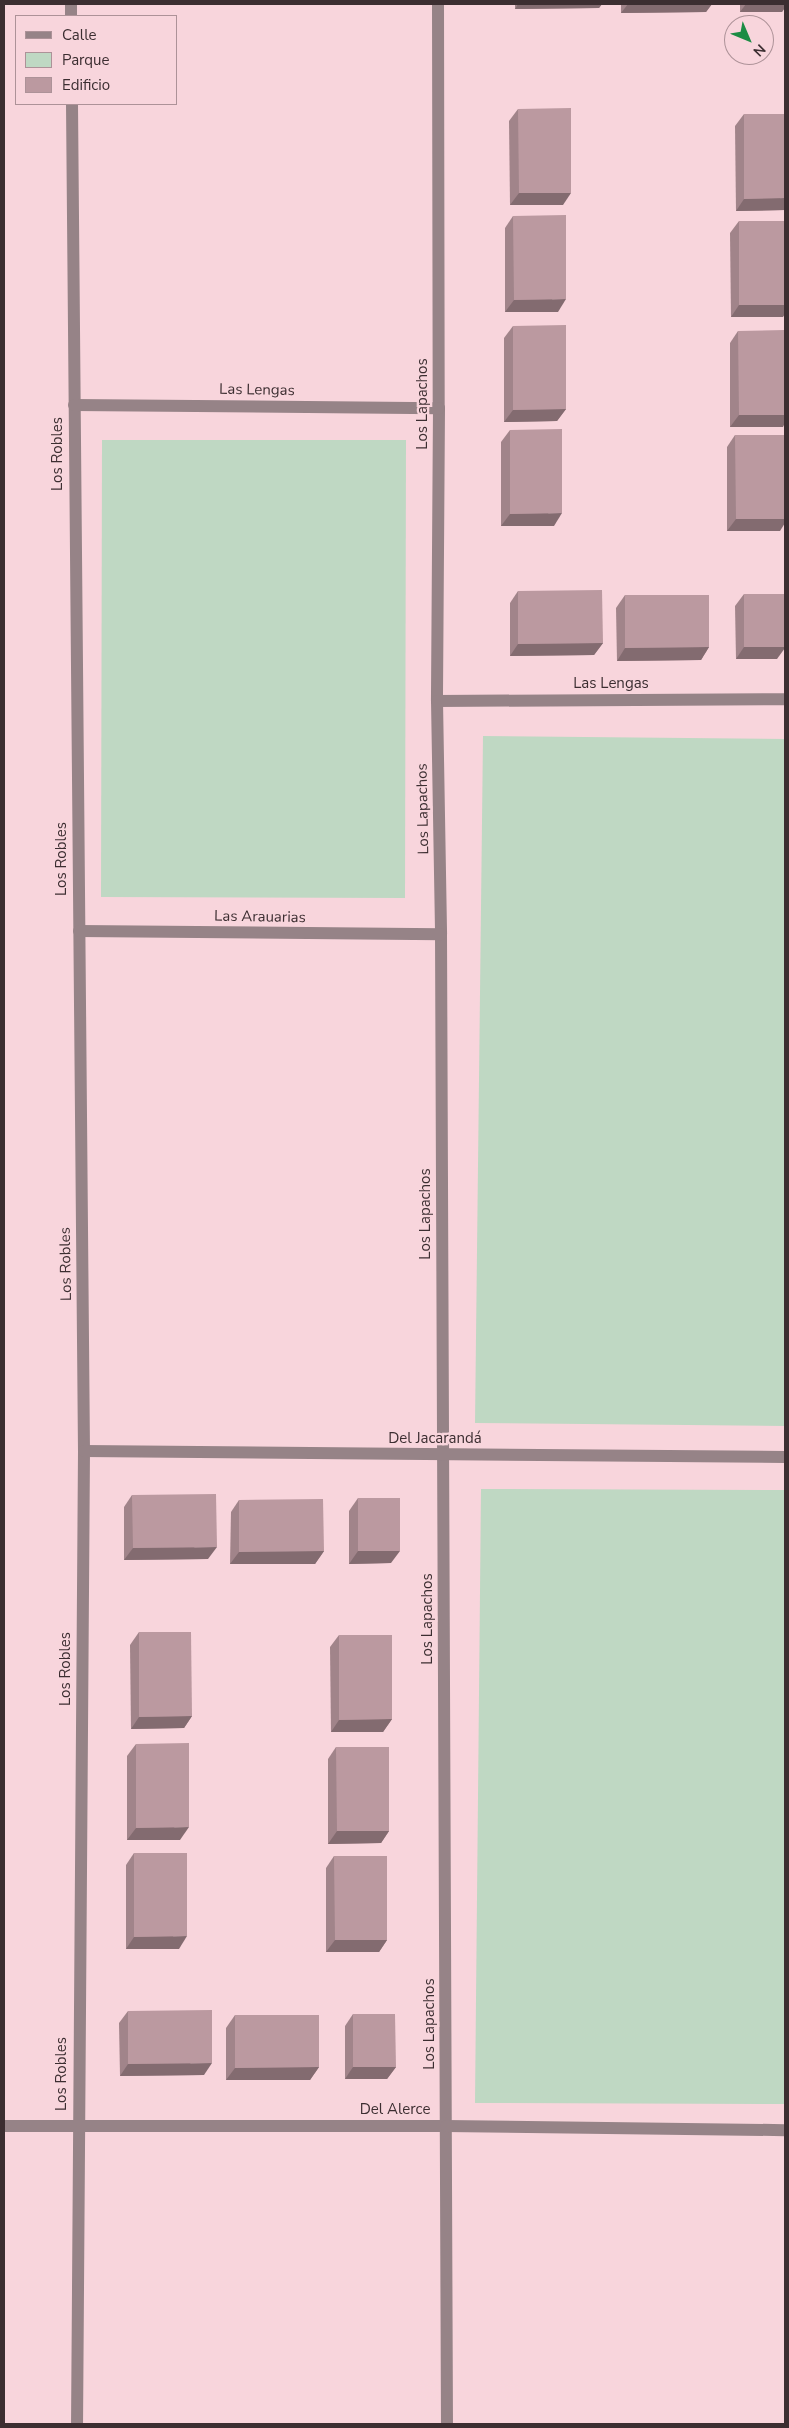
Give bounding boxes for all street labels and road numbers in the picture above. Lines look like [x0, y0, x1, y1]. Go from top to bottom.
street label: Los Lapachos [414, 358, 432, 450]
street label: Las Lengas [219, 380, 295, 400]
street label: Los Robles [49, 417, 67, 491]
street label: Las Lengas [573, 675, 649, 693]
street label: Los Lapachos [413, 763, 433, 855]
street label: Los Robles [53, 822, 71, 896]
street label: Las Arauarias [214, 907, 306, 927]
street label: Los Lapachos [417, 1168, 435, 1260]
street label: Los Robles [56, 1227, 76, 1301]
street label: Del Jacarandá [388, 1430, 482, 1448]
street label: Los Lapachos [419, 1573, 437, 1665]
street label: Los Robles [57, 1632, 75, 1706]
street label: Los Lapachos [421, 1978, 439, 2070]
street label: Los Robles [53, 2037, 71, 2111]
street label: Del Alerce [360, 2101, 430, 2119]

